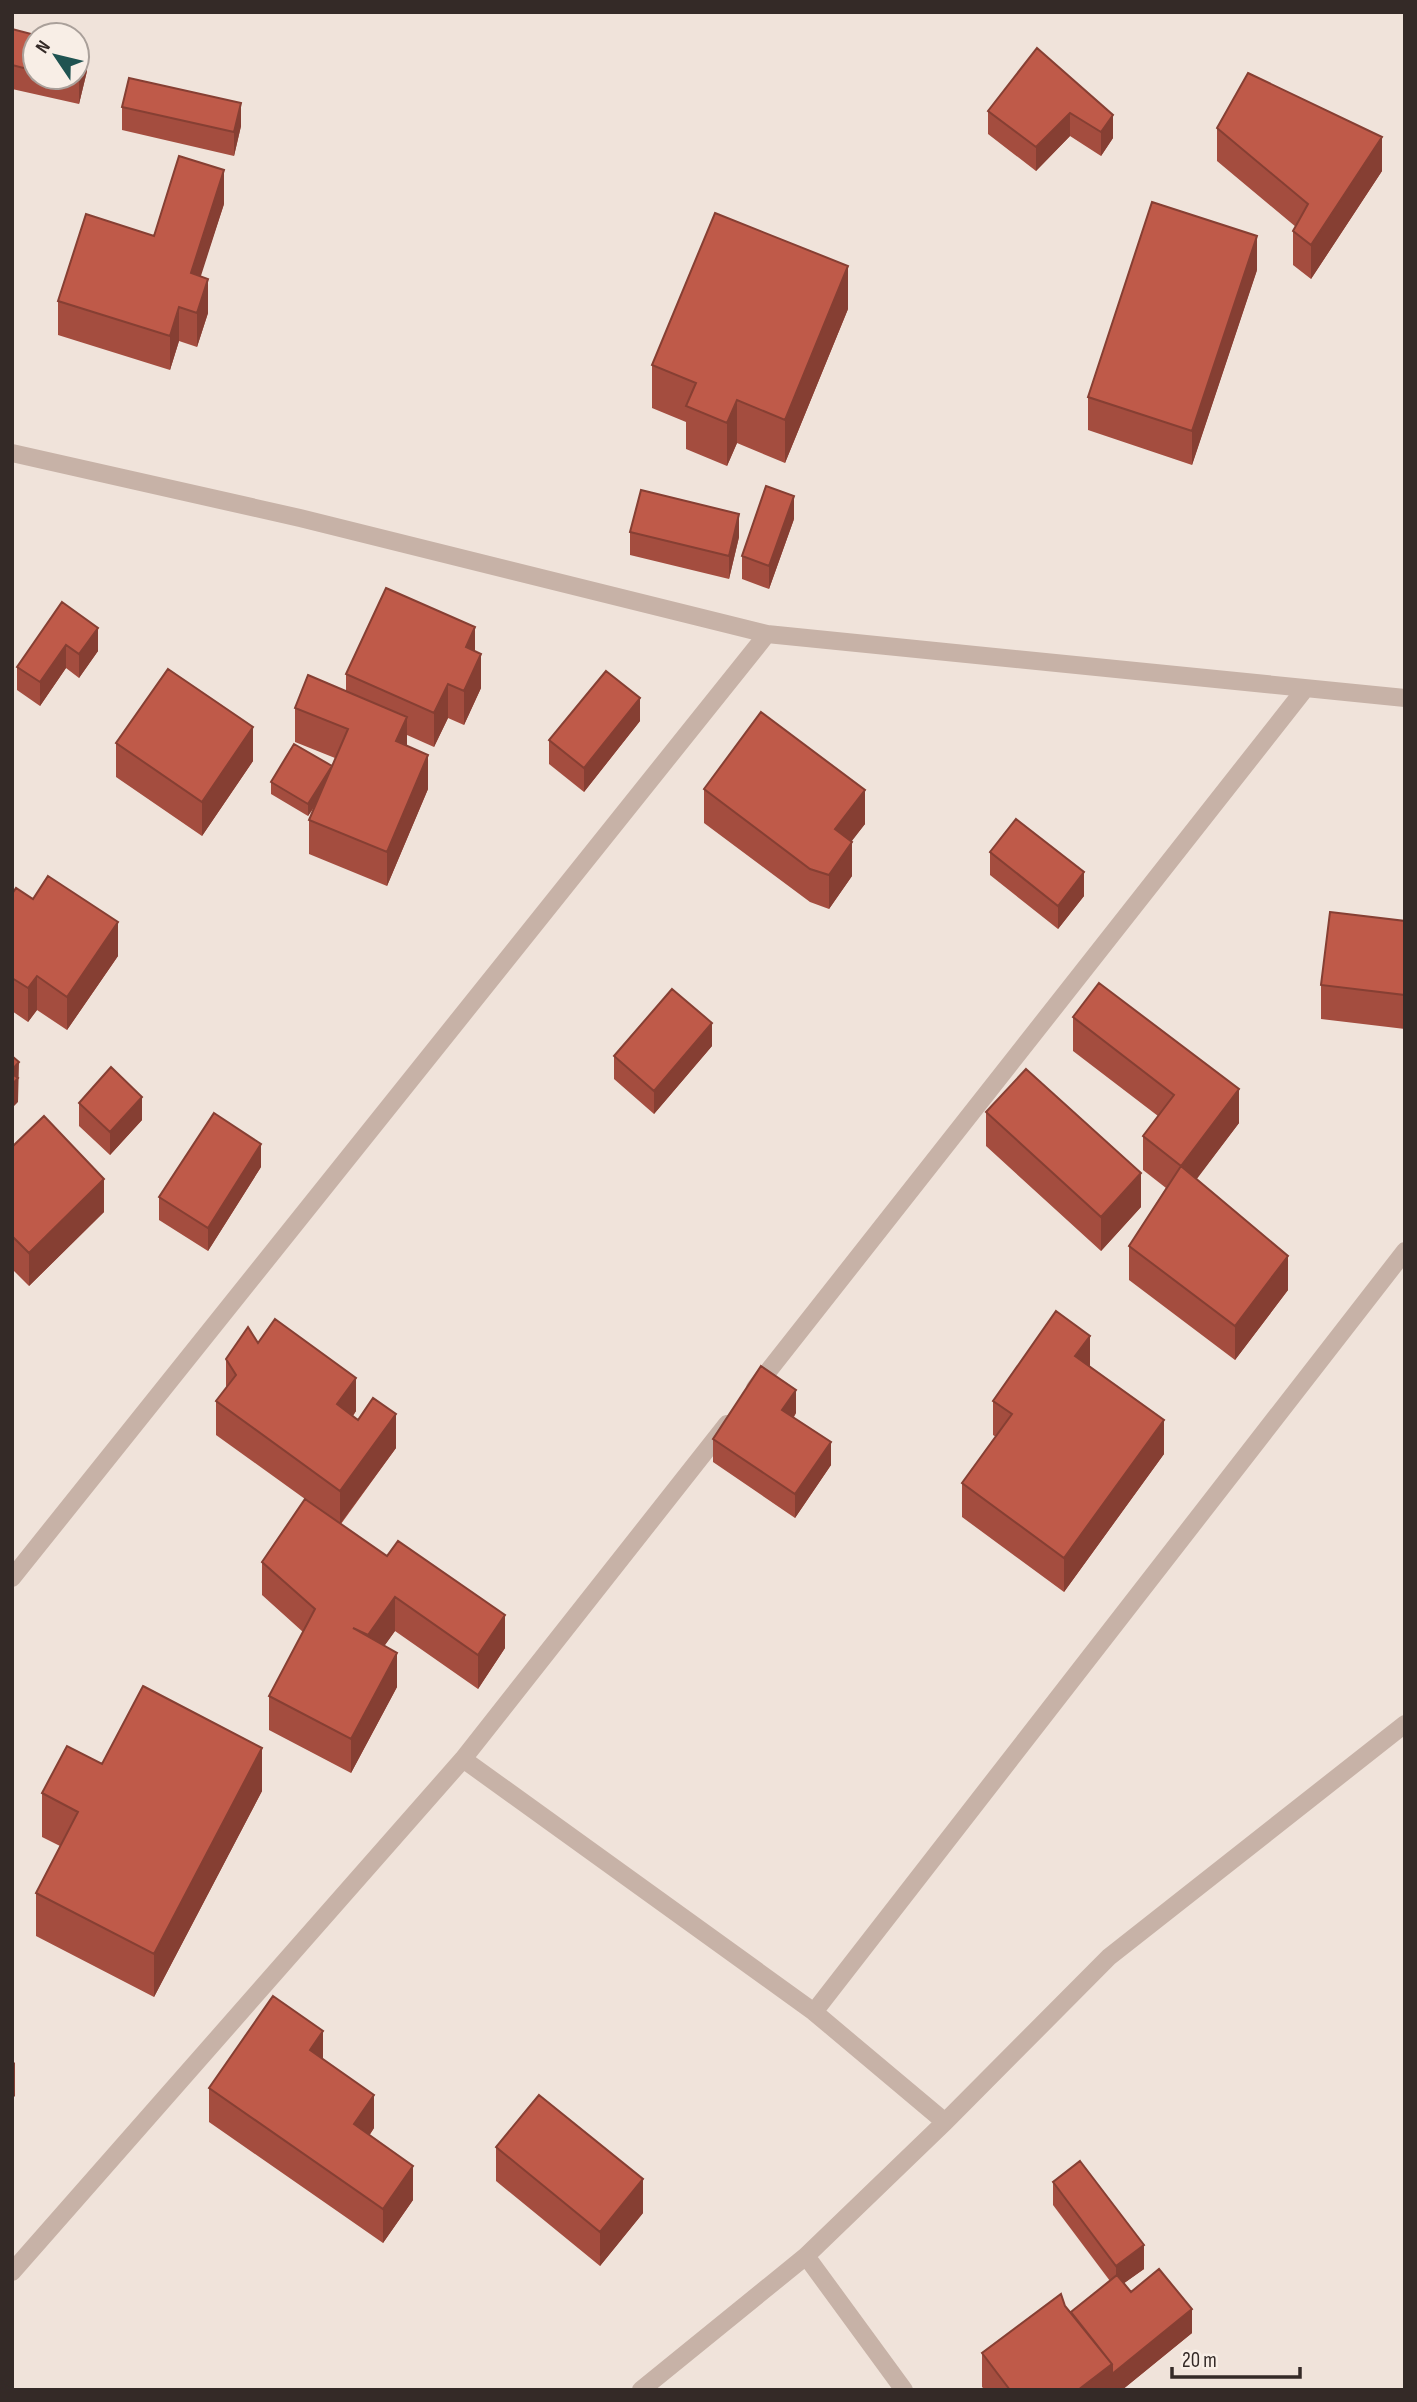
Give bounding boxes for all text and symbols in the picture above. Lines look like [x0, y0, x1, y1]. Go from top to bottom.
north arrow [21, 21, 91, 91]
text: N [31, 36, 56, 58]
scale bar [1172, 2336, 1300, 2380]
text: 20 m [1182, 2348, 1217, 2373]

